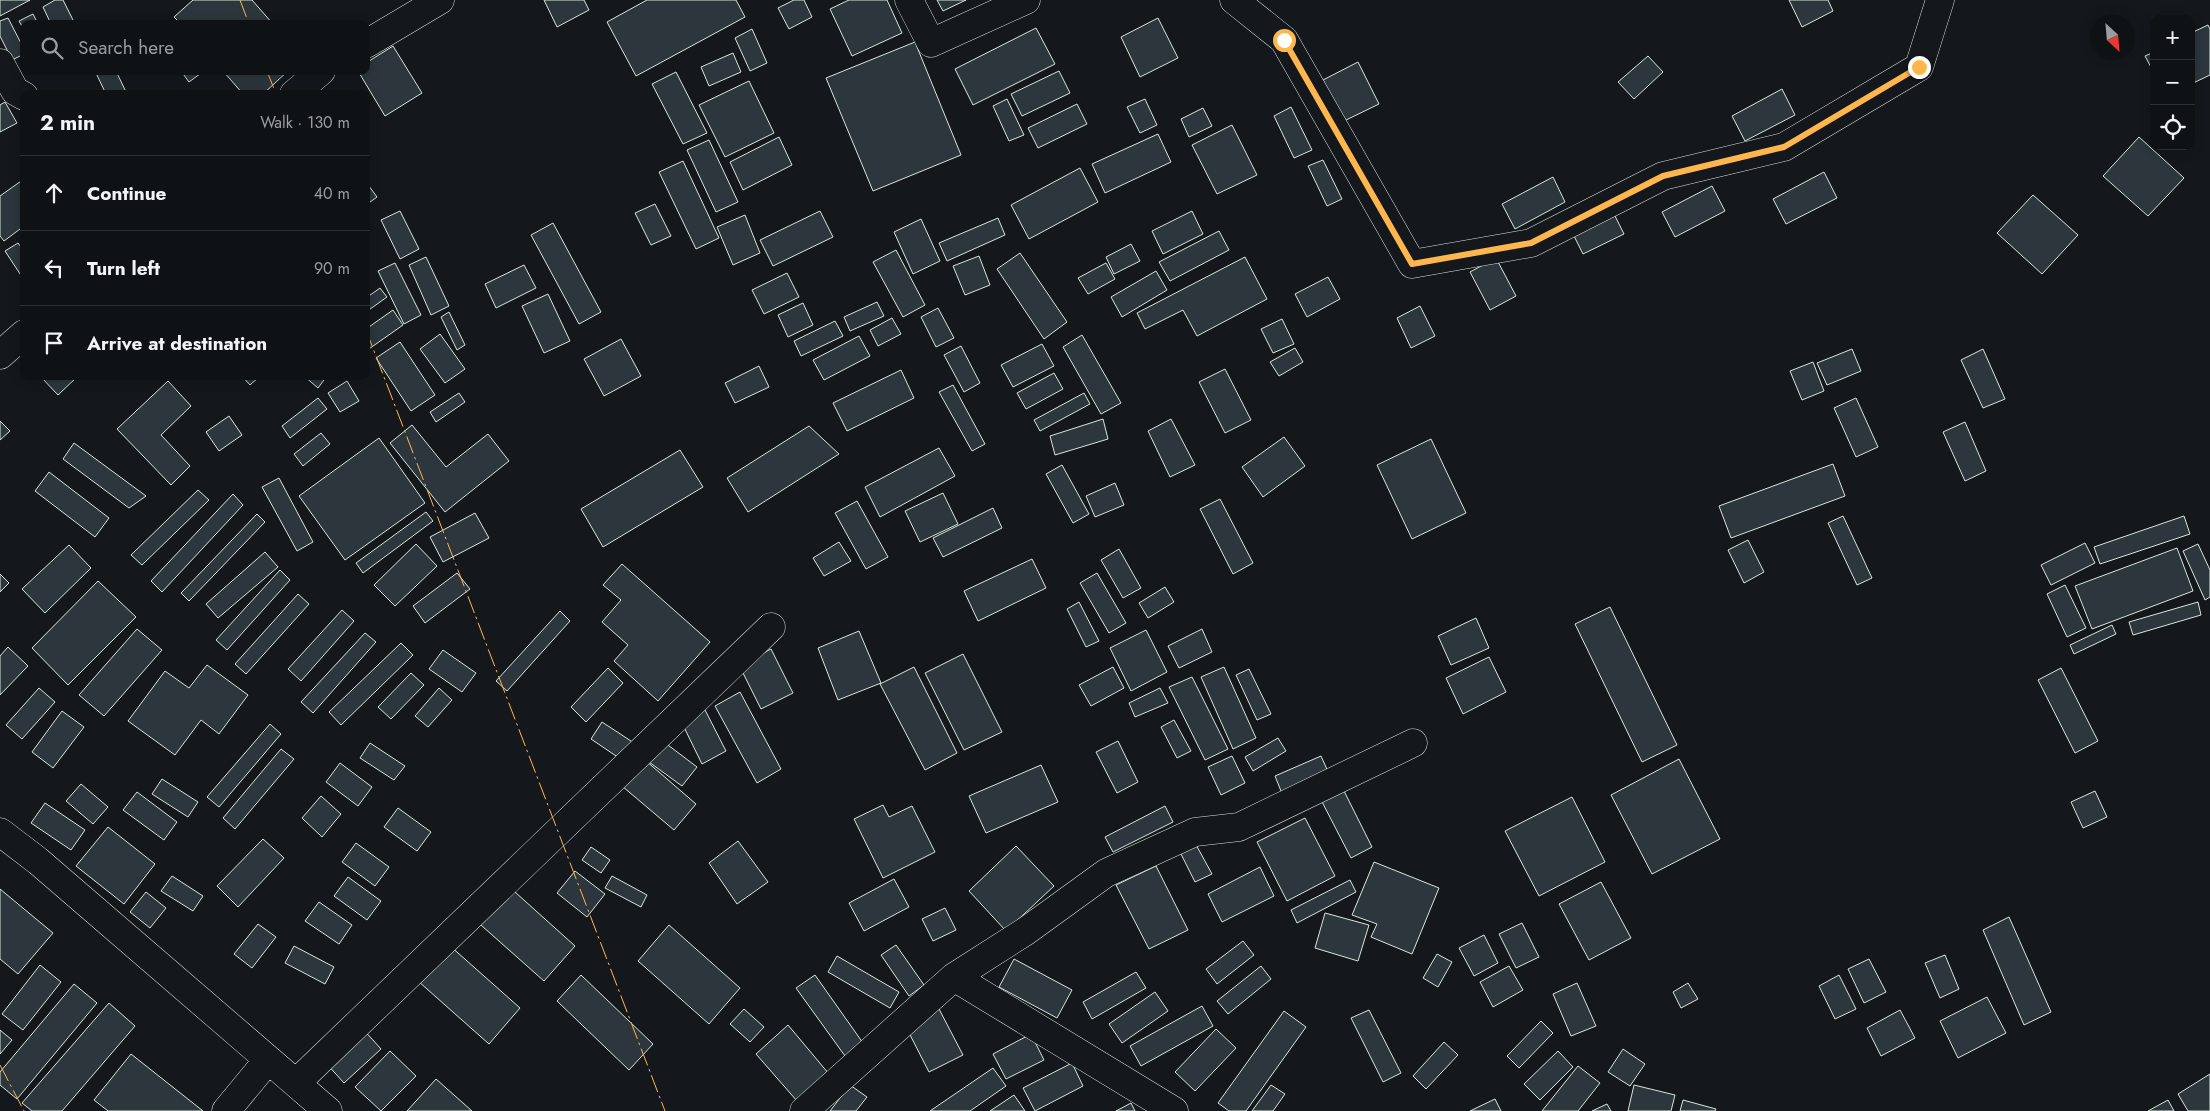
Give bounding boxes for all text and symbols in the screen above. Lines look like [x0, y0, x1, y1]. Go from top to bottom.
north arrow [2090, 15, 2135, 60]
map controls [2150, 15, 2195, 150]
button: + [2150, 15, 2195, 60]
search box [20, 20, 370, 75]
route start [1273, 29, 1296, 52]
icon: search [38, 34, 66, 62]
text: Search here [78, 34, 174, 61]
route end [1908, 56, 1931, 79]
button: − [2150, 60, 2195, 105]
button: locate [2150, 105, 2195, 150]
text: 2 min [40, 108, 95, 138]
text: Walk · 130 m [260, 111, 350, 134]
icon: ahead [40, 179, 68, 207]
text: Continue [87, 180, 166, 207]
text: 40 m [314, 182, 350, 205]
icon: left [40, 254, 68, 282]
text: Turn left [87, 255, 160, 282]
text: 90 m [314, 257, 350, 280]
icon: arrive [40, 329, 68, 357]
text: Arrive at destination [87, 330, 267, 357]

